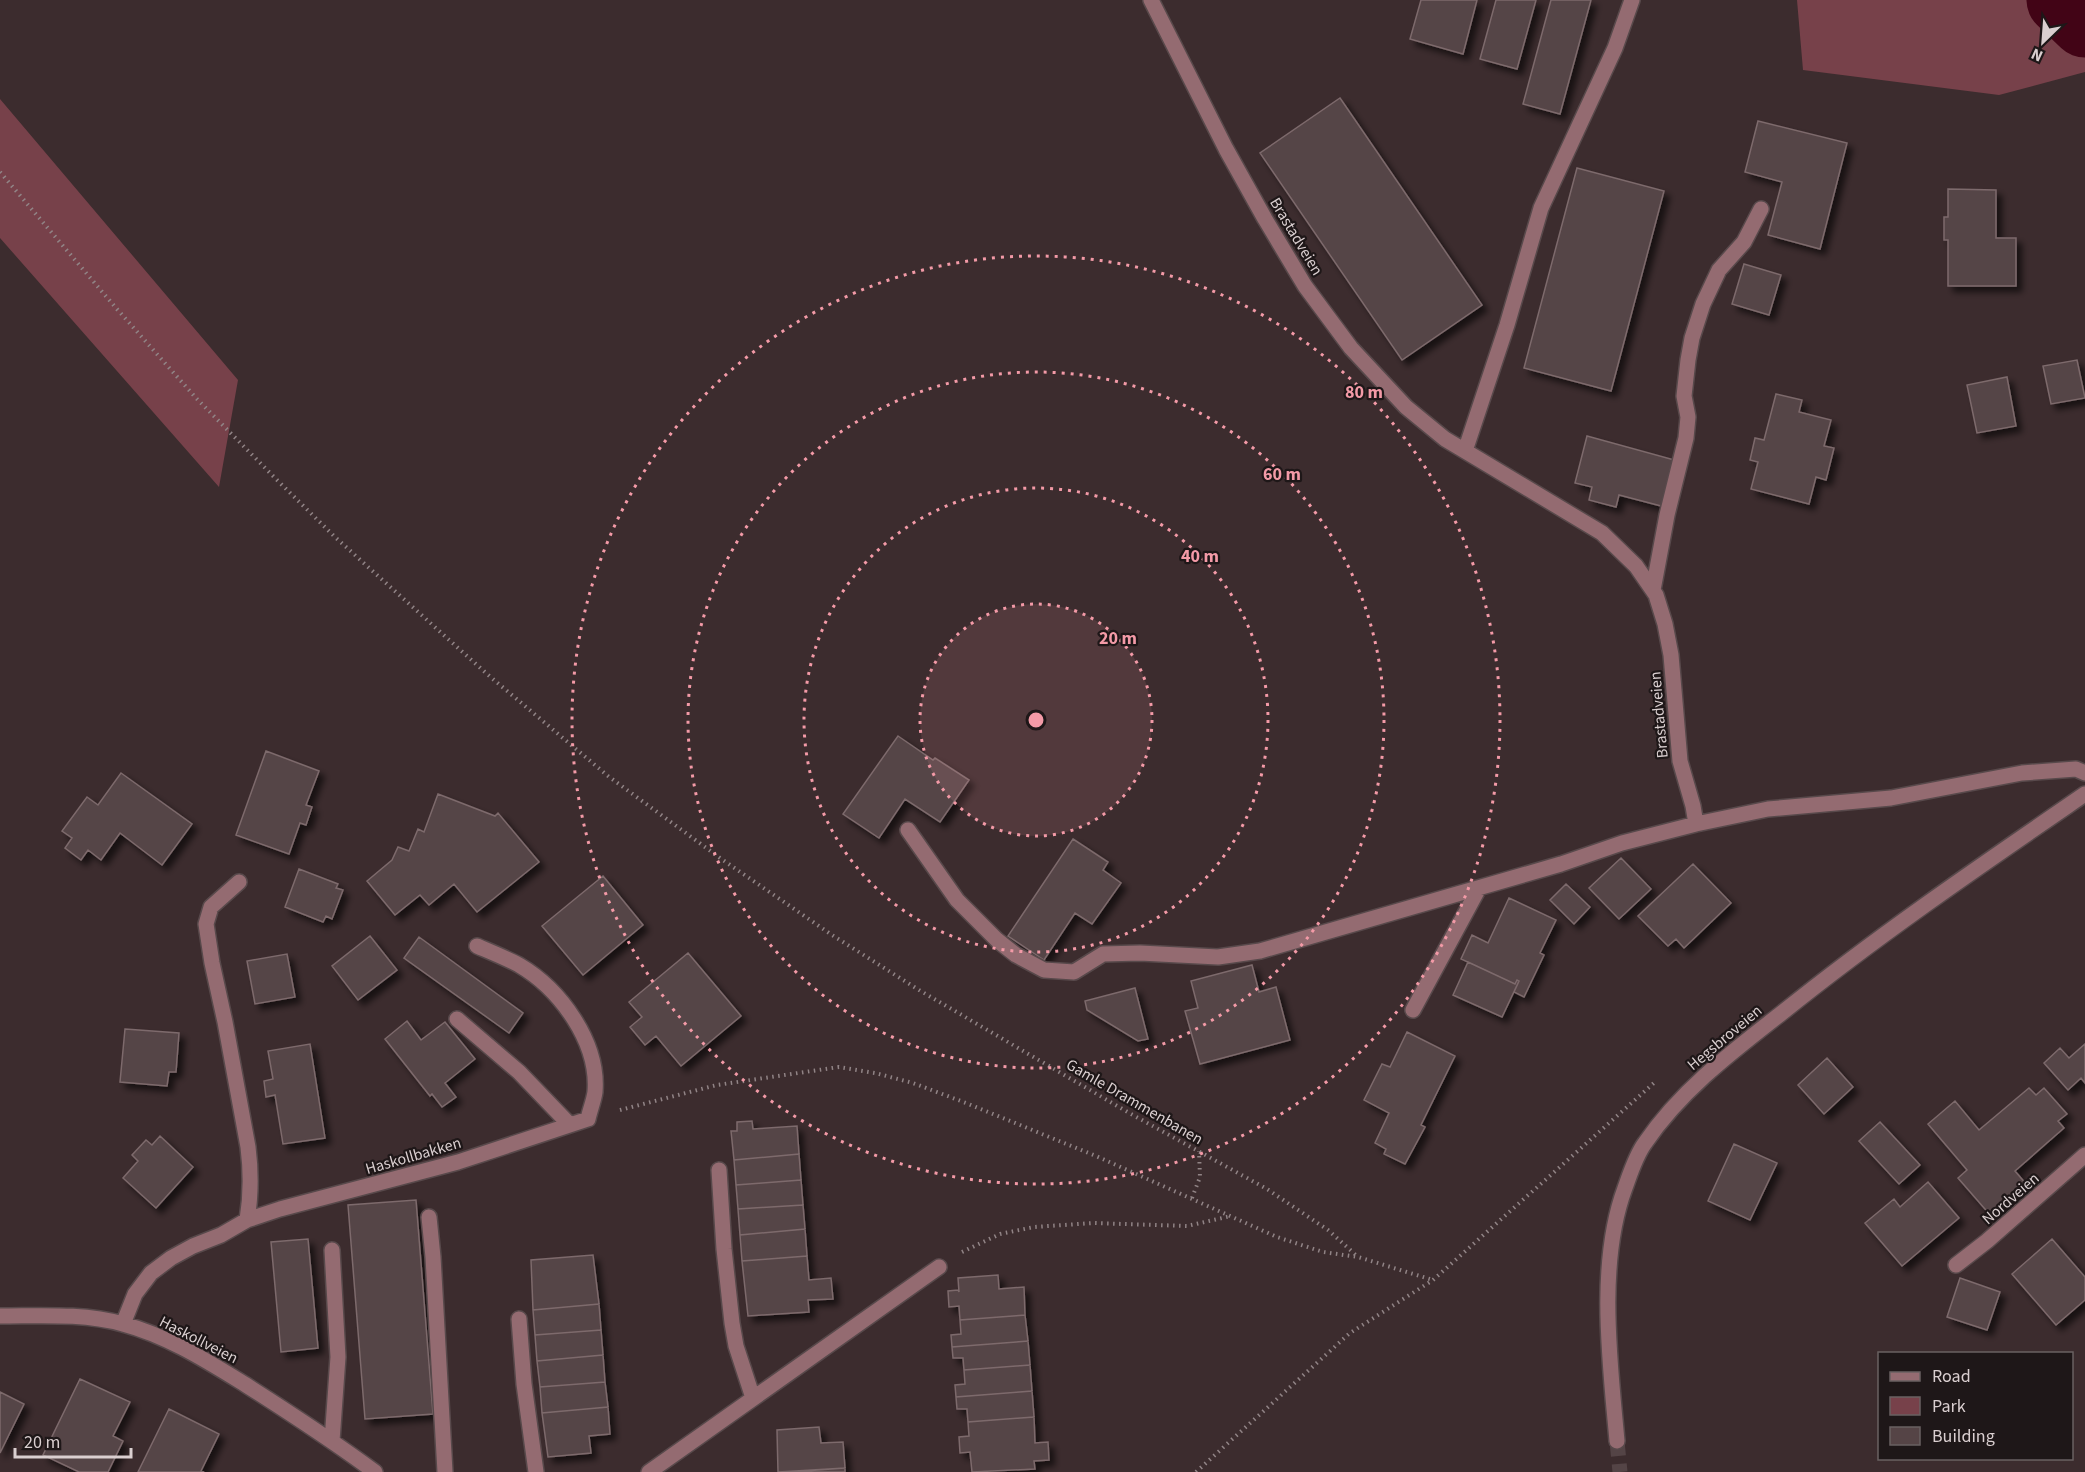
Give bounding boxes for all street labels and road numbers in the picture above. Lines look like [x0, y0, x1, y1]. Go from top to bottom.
street label: Brastadveien [1264, 194, 1328, 279]
street label: Brastadveien [1644, 671, 1674, 759]
street label: Hegsbroveien [1682, 1000, 1767, 1076]
street label: Gamle Drammenbanen [1062, 1054, 1207, 1150]
street label: Haskollbakken [363, 1132, 464, 1180]
street label: Nordveien [1977, 1168, 2044, 1230]
street label: Haskollveien [155, 1311, 242, 1369]

